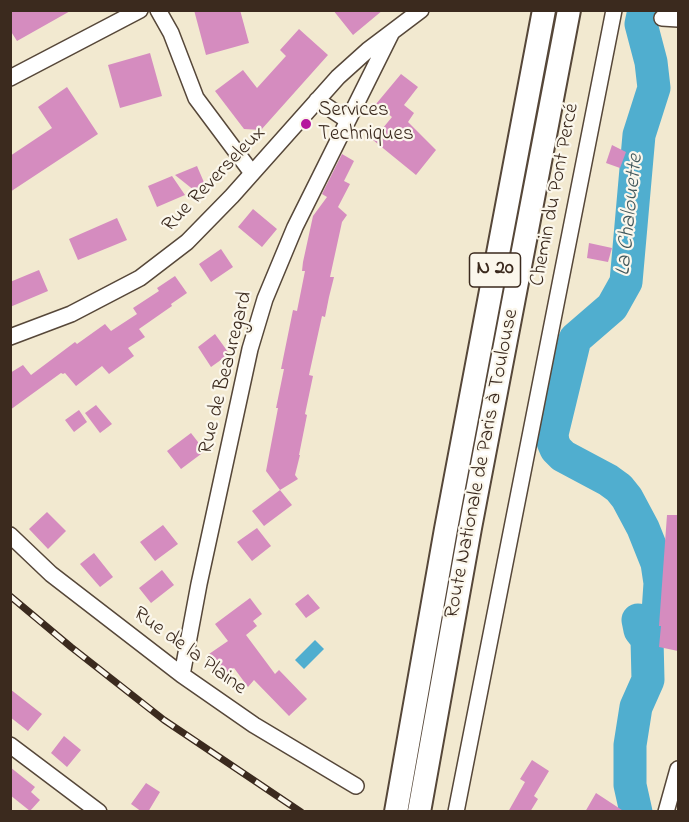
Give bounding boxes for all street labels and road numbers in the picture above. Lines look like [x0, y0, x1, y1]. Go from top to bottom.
street label: Chemin du Pont Percé [526, 101, 586, 289]
street label: Rue Reverseleux [158, 122, 272, 238]
road number: N 20 [470, 253, 520, 287]
street label: Rue de Beauregard [195, 289, 259, 457]
street label: Route Nationale de Paris à Toulouse [441, 307, 525, 621]
street label: Rue de la Plaine [127, 602, 251, 702]

